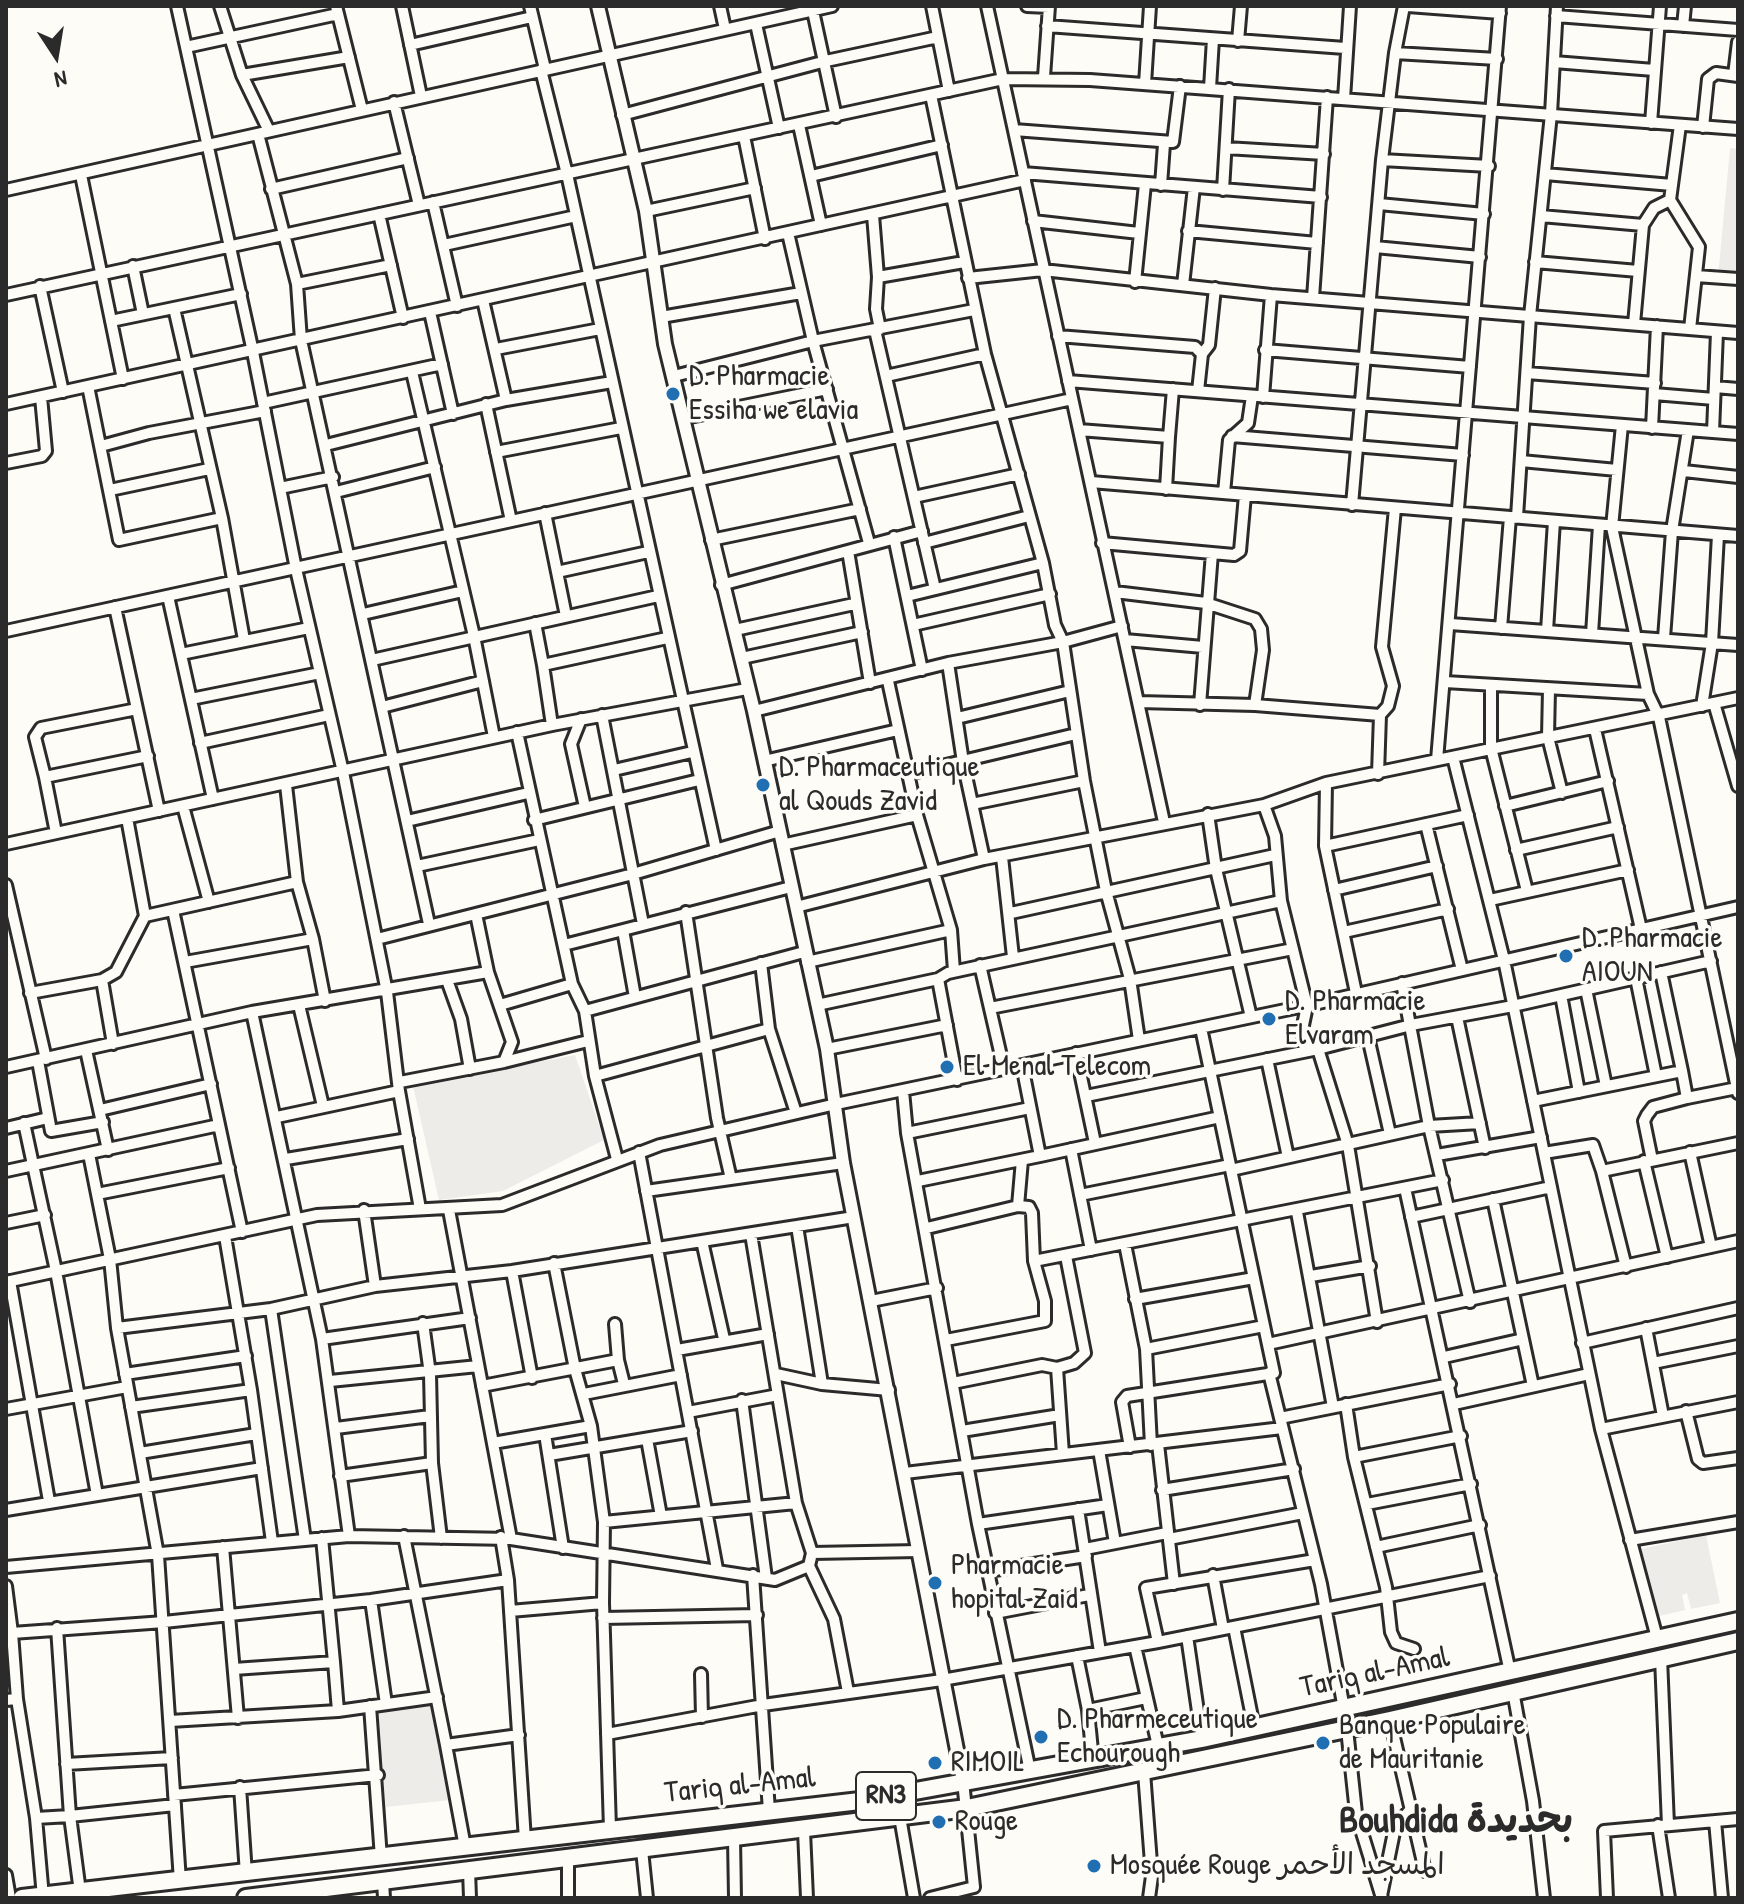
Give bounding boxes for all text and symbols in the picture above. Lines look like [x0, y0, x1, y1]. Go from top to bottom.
north arrow [16, 16, 96, 96]
text: N [52, 64, 70, 95]
place label: D. Pharmacie Essiha we elavia [689, 359, 858, 430]
marker: D. Pharmacie Essiha we elavia [664, 385, 682, 403]
place label: D. Pharmaceutique al Qouds Zavid [779, 750, 980, 820]
marker: D. Pharmaceutique al Qouds Zavid [754, 776, 772, 794]
place label: D. Pharmacie AIOUN [1582, 921, 1722, 992]
marker: D. Pharmacie AIOUN [1557, 947, 1575, 965]
place label: D. Pharmacie Elvaram [1285, 984, 1425, 1054]
marker: D. Pharmacie Elvaram [1260, 1010, 1278, 1028]
place label: El Menal Telecom [963, 1049, 1151, 1085]
marker: El Menal Telecom [938, 1058, 956, 1076]
place label: Pharmacie hopital Zaid [951, 1548, 1078, 1618]
marker: Pharmacie hopital Zaid [926, 1574, 944, 1592]
street label: Tariq al-Amal [1297, 1640, 1453, 1706]
place label: D. Pharmeceutique Echourough [1057, 1702, 1258, 1772]
place label: Banque Populaire de Mauritanie [1339, 1708, 1526, 1778]
marker: D. Pharmeceutique Echourough [1032, 1728, 1050, 1746]
marker: Banque Populaire de Mauritanie [1314, 1734, 1332, 1752]
place label: RIMOIL [951, 1745, 1024, 1781]
marker: RIMOIL [926, 1754, 944, 1772]
street label: Tariq al-Amal [663, 1760, 817, 1812]
road number: RN3 [856, 1772, 916, 1820]
district label: Bouhdida بحديدة [1339, 1799, 1573, 1845]
place label: Rouge [955, 1804, 1018, 1840]
marker: Rouge [930, 1813, 948, 1831]
place label: Mosquée Rouge المسجد الأحمر [1110, 1848, 1445, 1884]
marker: Mosquée Rouge المسجد الأحمر [1085, 1857, 1103, 1875]

